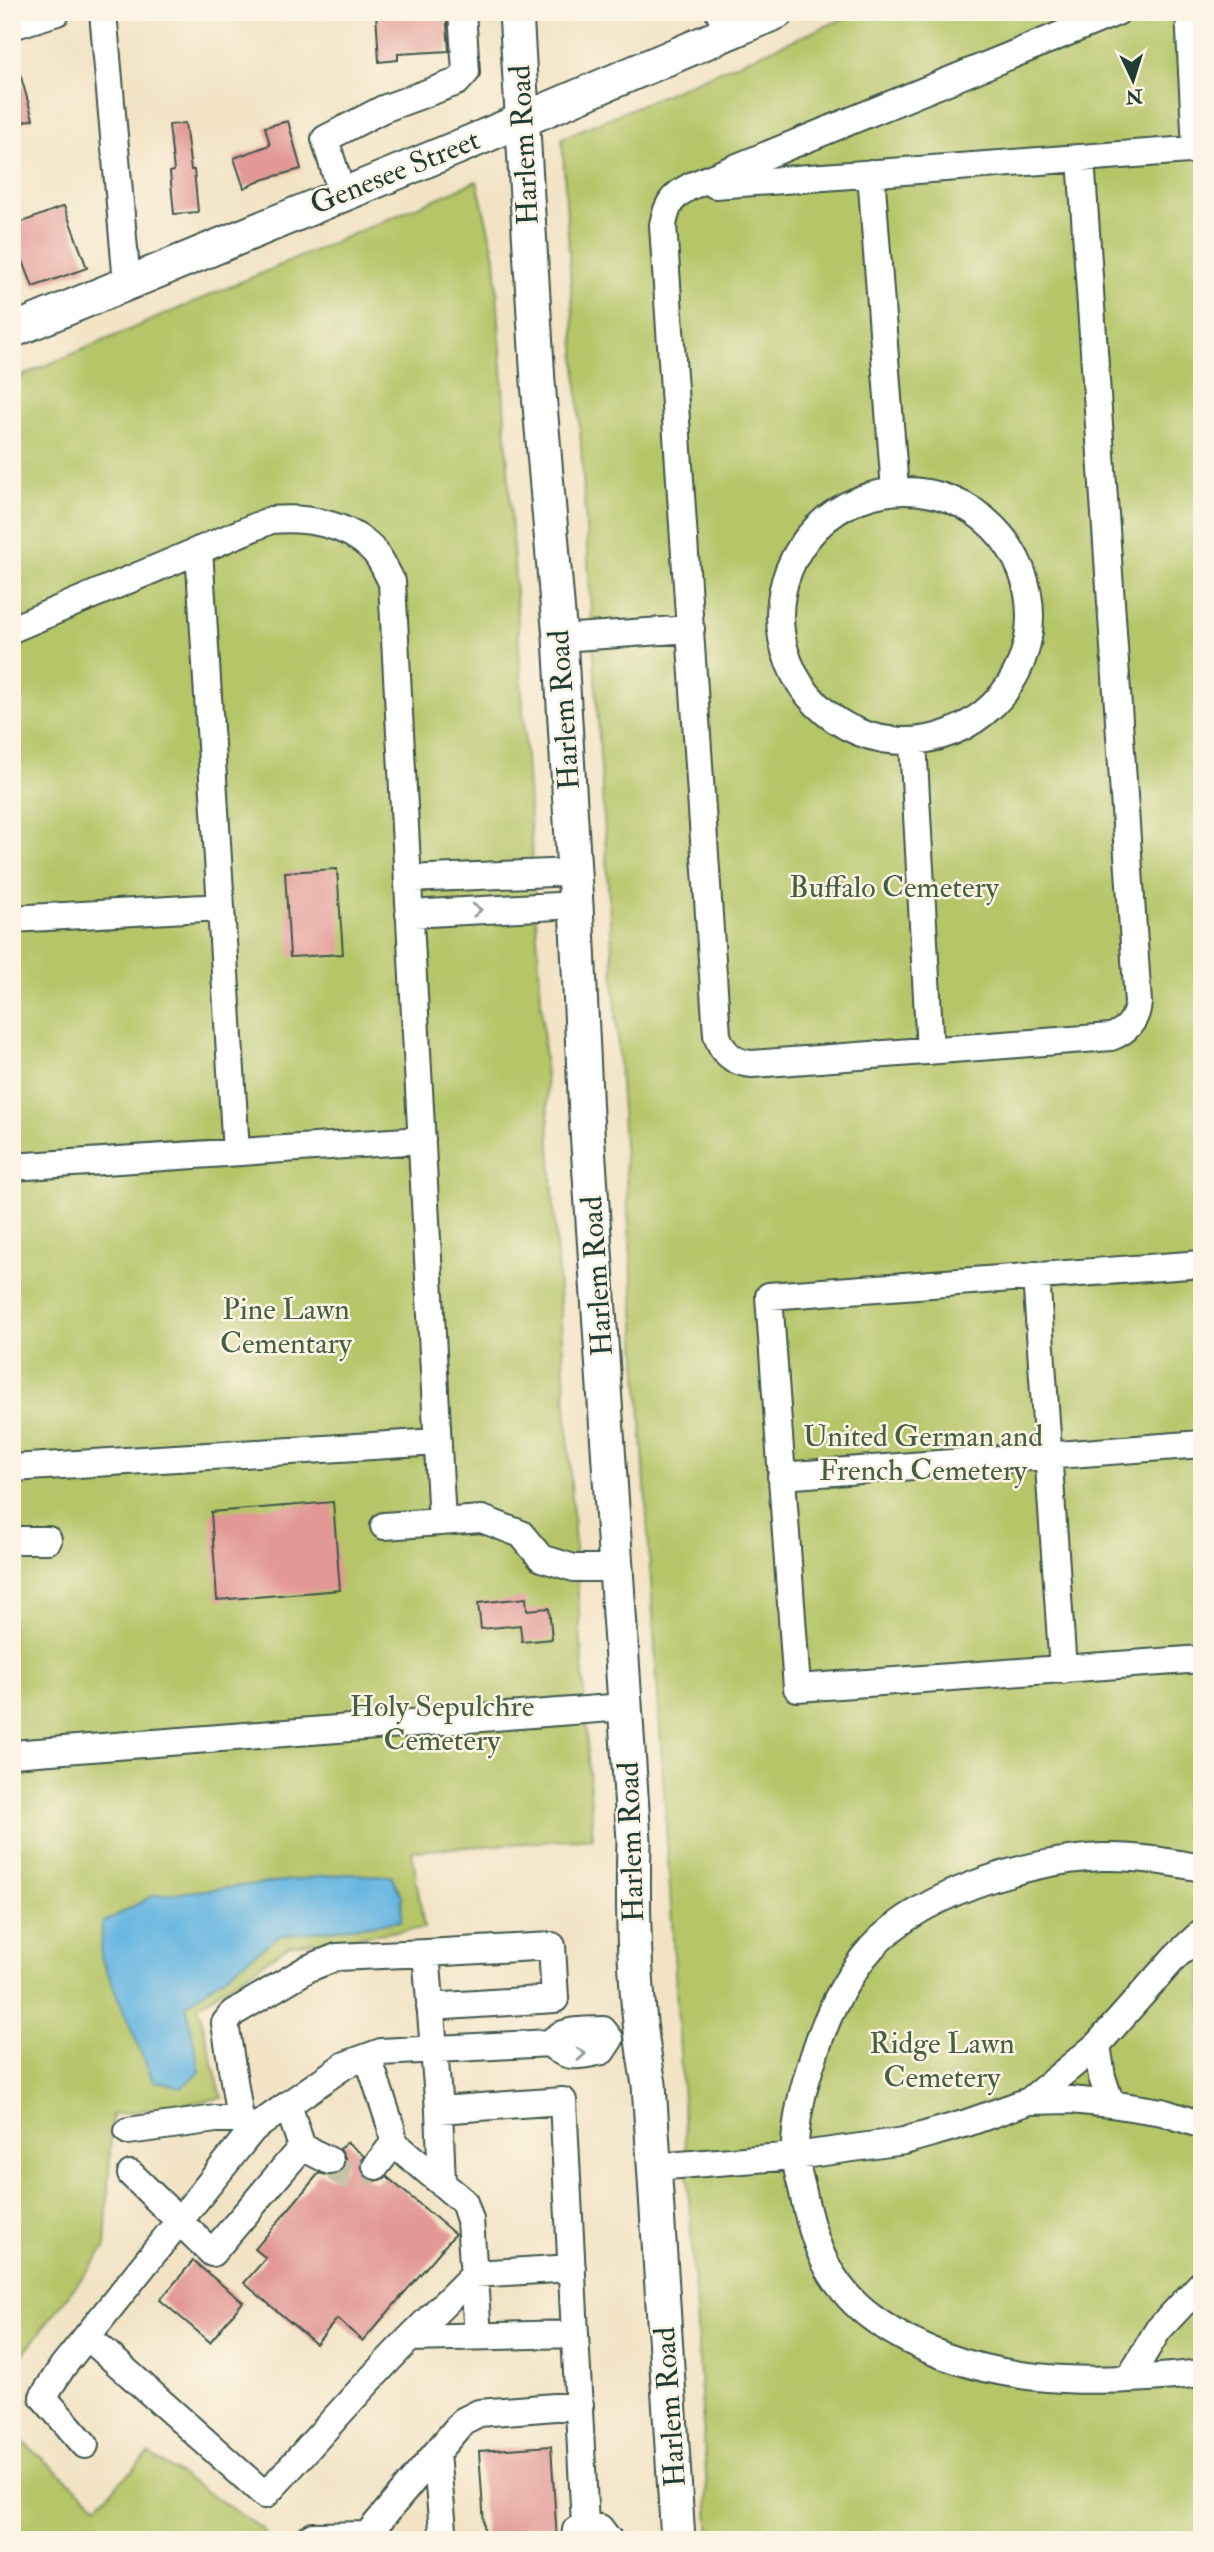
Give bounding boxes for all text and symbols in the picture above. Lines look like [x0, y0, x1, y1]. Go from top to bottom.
north arrow [1098, 46, 1168, 116]
street label: Harlem Road [501, 64, 547, 226]
text: N [1124, 83, 1144, 109]
street label: Genesee Street [305, 121, 486, 223]
street label: Harlem Road [540, 628, 588, 791]
park label: Buffalo Cemetery [789, 869, 1000, 906]
one-way arrow [472, 903, 483, 918]
street label: Harlem Road [573, 1194, 621, 1357]
park label: Pine Lawn Cementary [220, 1291, 353, 1362]
park label: United German and French Cemetery [803, 1418, 1043, 1489]
park label: Holy Sepulchre Cemetery [350, 1688, 534, 1759]
street label: Harlem Road [610, 1761, 652, 1923]
park label: Ridge Lawn Cemetery [869, 2025, 1015, 2096]
one-way arrow [576, 2047, 587, 2062]
street label: Harlem Road [646, 2325, 694, 2488]

